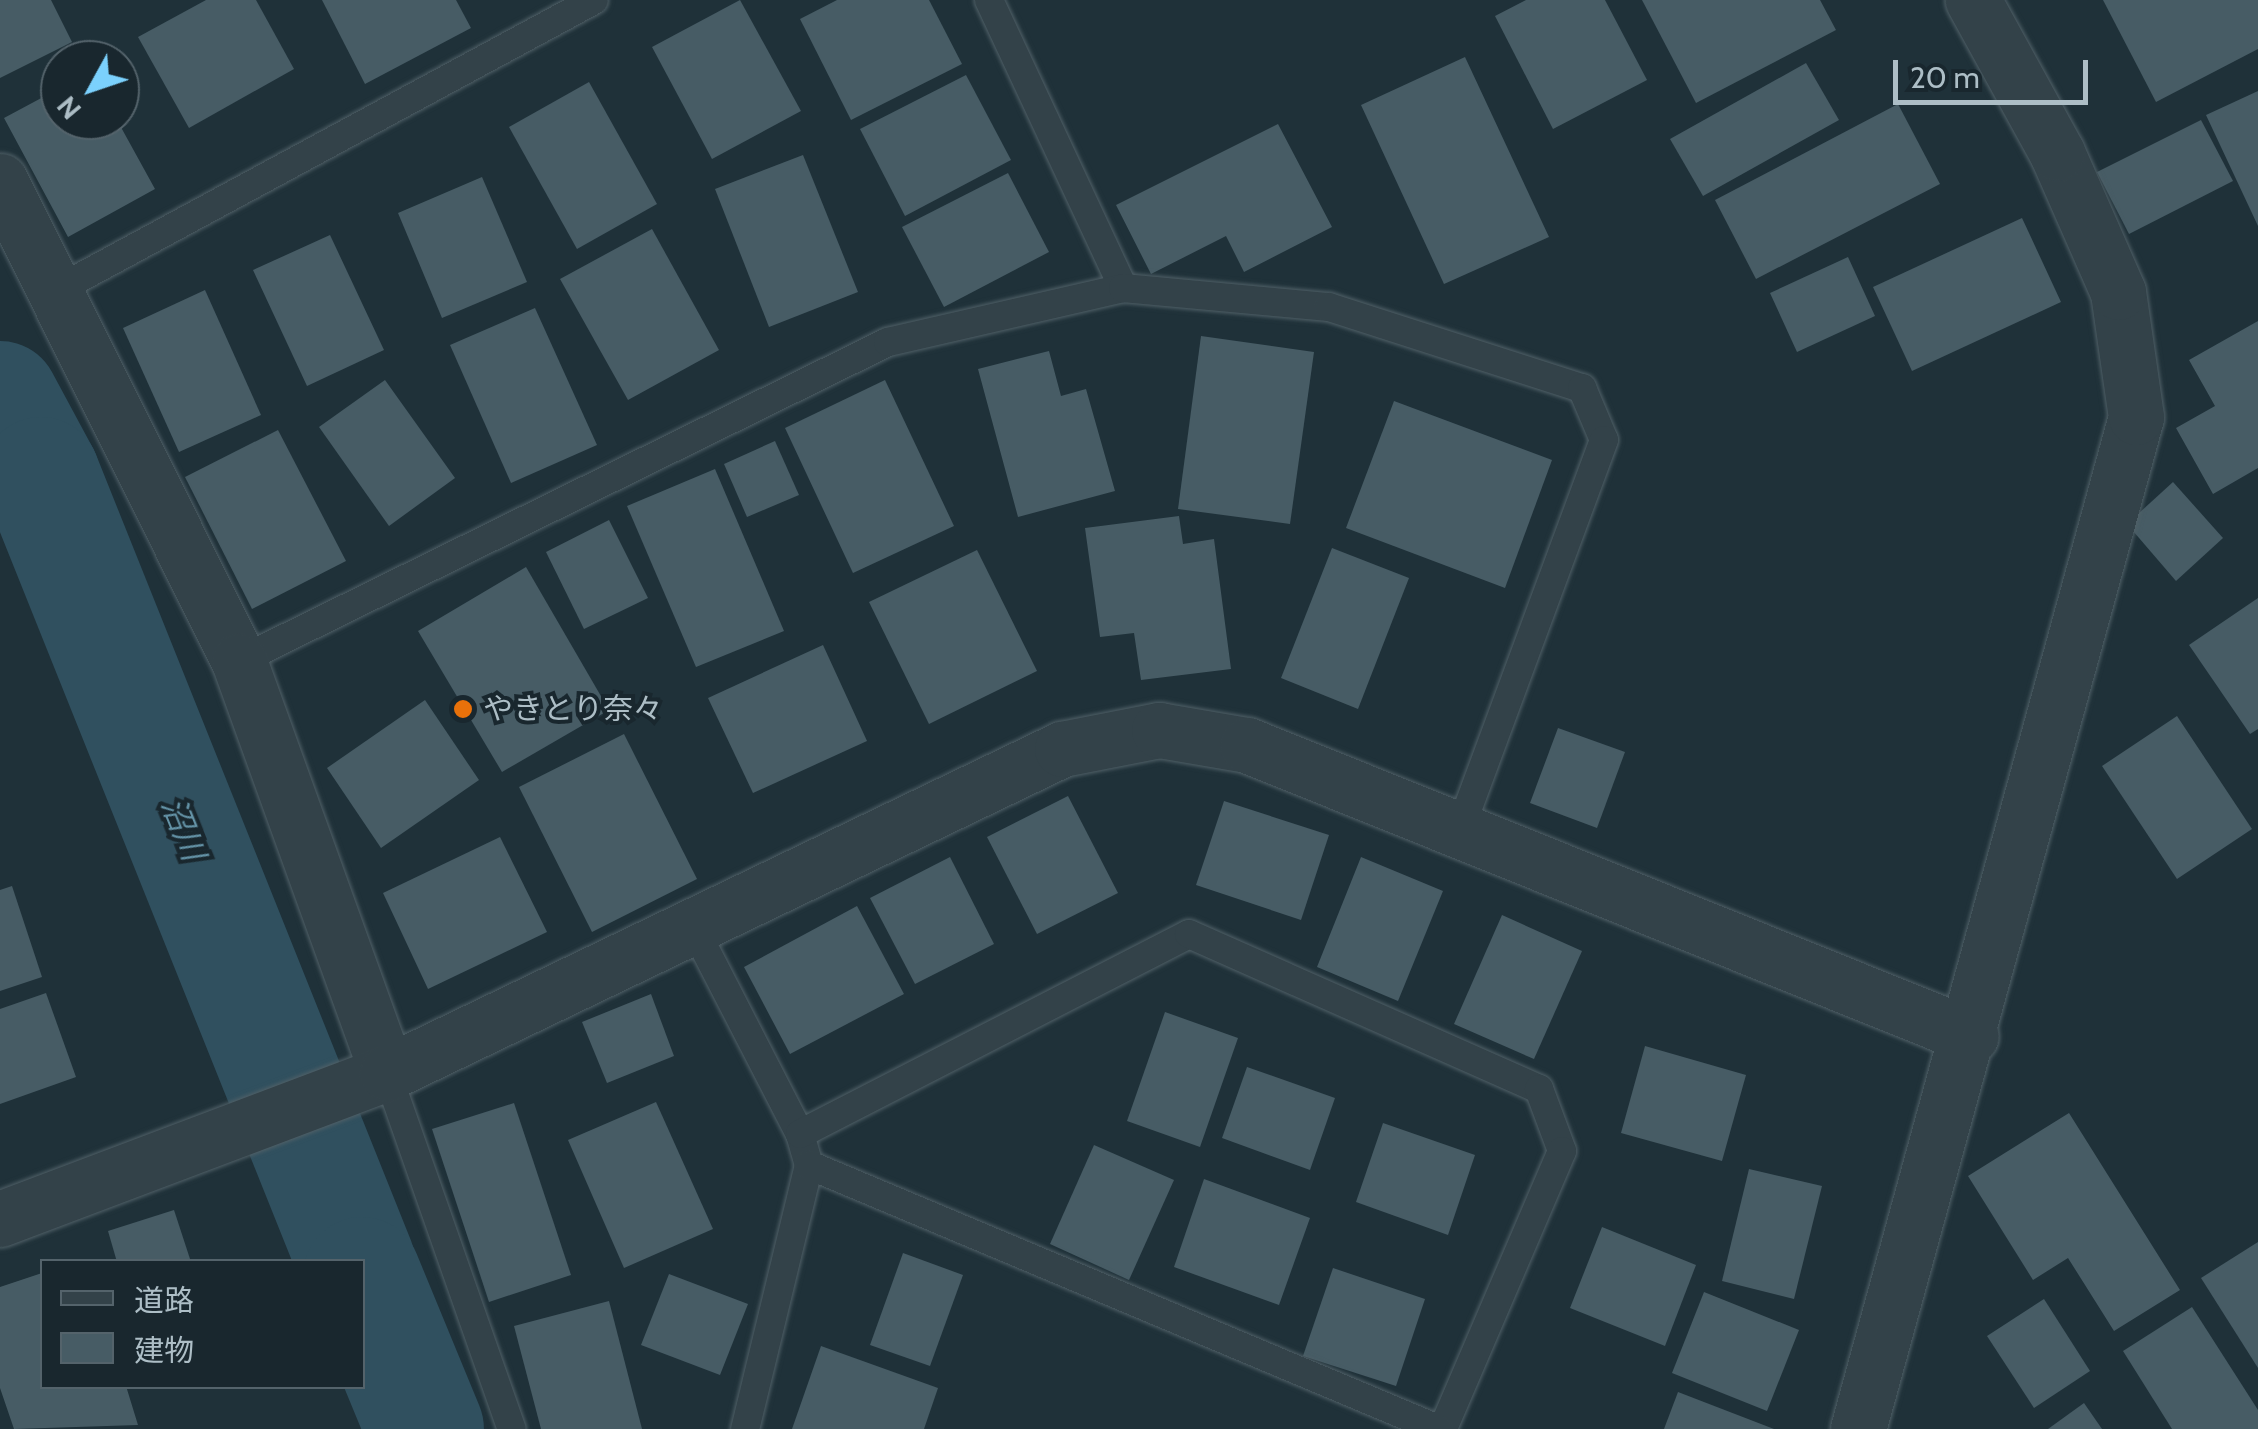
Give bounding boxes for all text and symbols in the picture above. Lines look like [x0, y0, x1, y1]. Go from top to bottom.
north arrow [40, 40, 140, 140]
scale bar [1898, 40, 2093, 102]
text: 20 m [1910, 59, 1980, 96]
text: N [49, 89, 88, 127]
place label: やきとり奈々 [483, 691, 663, 727]
marker: やきとり奈々 [452, 698, 474, 720]
water label: 沼川 [153, 792, 213, 866]
legend [40, 1259, 365, 1389]
text: 道路 [134, 1282, 194, 1319]
text: 建物 [134, 1332, 194, 1369]

